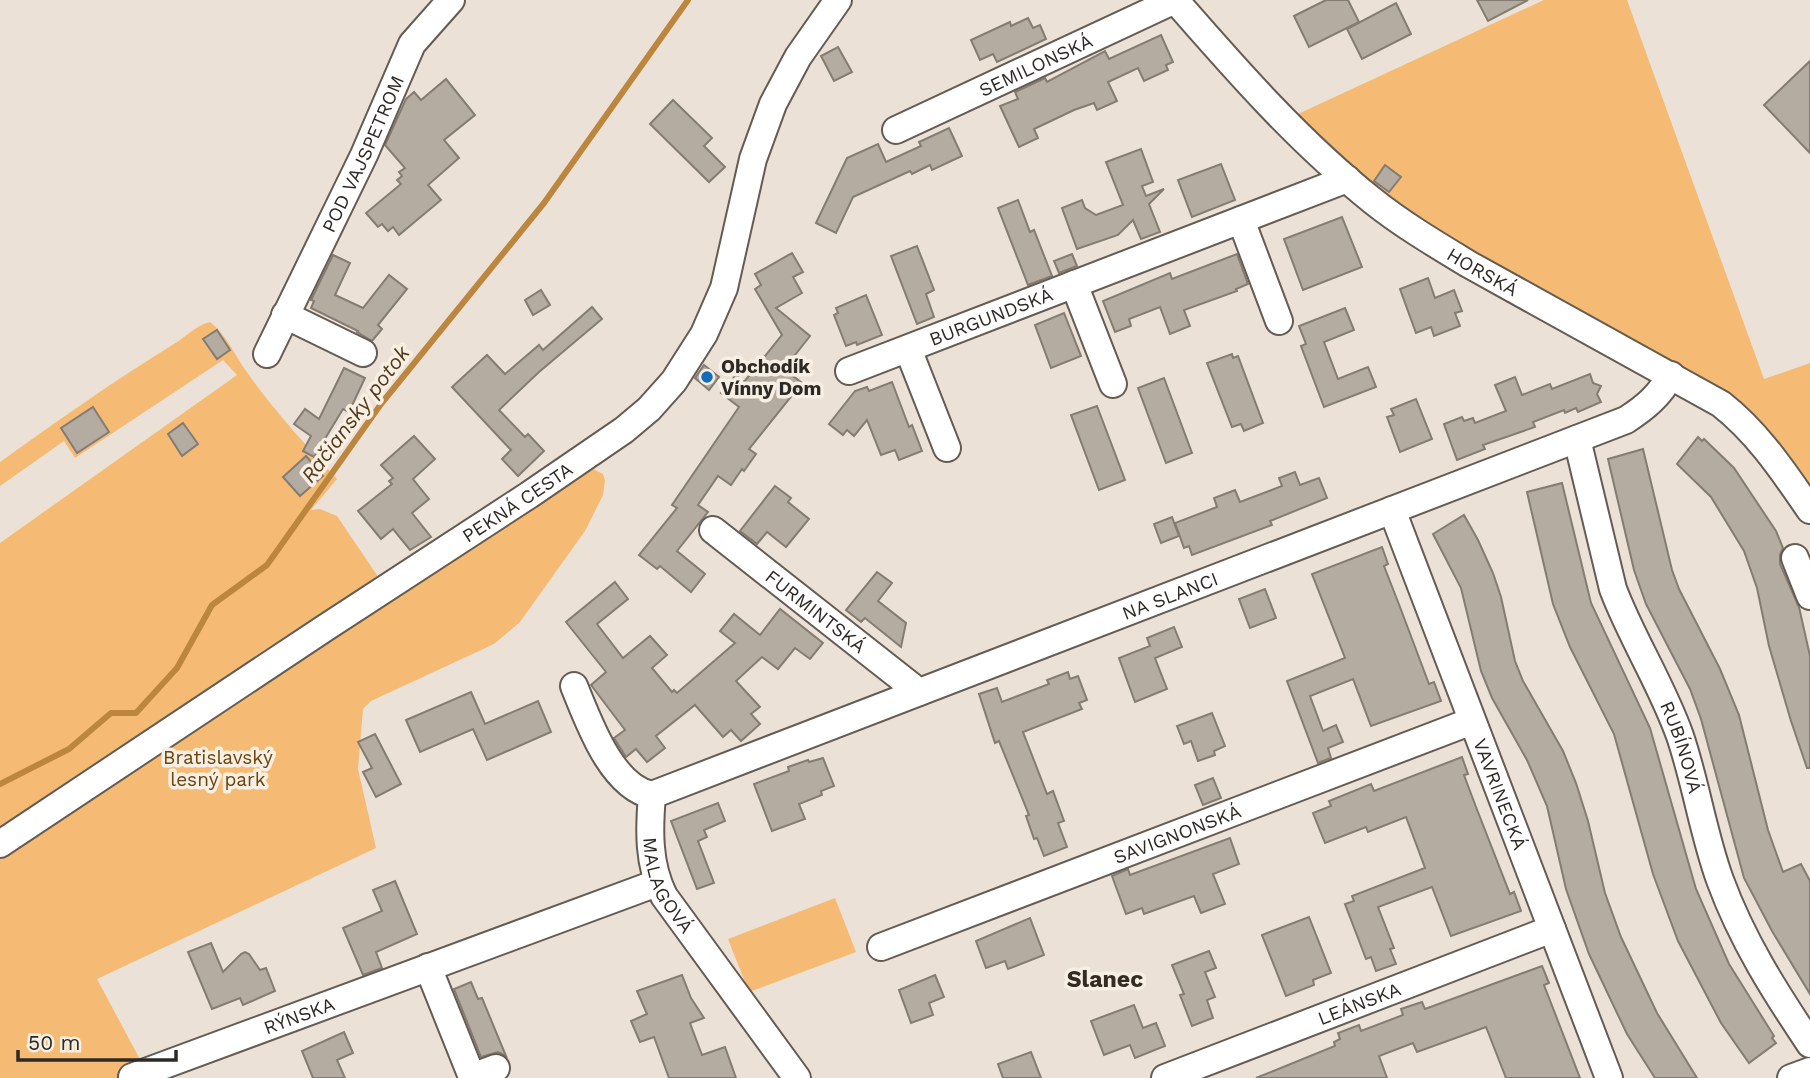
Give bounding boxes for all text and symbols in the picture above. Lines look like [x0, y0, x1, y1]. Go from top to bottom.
street label: SEMILONSKÁ [975, 28, 1096, 101]
street label: POD VAJSPETROM [317, 72, 409, 236]
street label: HORSKÁ [1443, 242, 1522, 301]
street label: BURGUNDSKÁ [926, 282, 1056, 351]
water label: Račiansky potok [295, 340, 415, 487]
place label: Obchodík Vínny Dom [721, 355, 821, 400]
marker: Obchodík Vínny Dom [699, 369, 715, 385]
street label: PEKNÁ CESTA [458, 457, 577, 547]
street label: FURMINTSKÁ [761, 564, 871, 658]
street label: NA SLANCI [1119, 567, 1221, 624]
street label: RUBÍNOVÁ [1656, 697, 1707, 796]
street label: VAVRINECKÁ [1469, 735, 1532, 853]
park label: Bratislavský lesný park [163, 746, 273, 791]
street label: SAVIGNONSKÁ [1110, 799, 1244, 869]
street label: MALAGOVÁ [639, 836, 699, 938]
district label: Slanec [1067, 966, 1143, 993]
street label: LEÁNSKA [1314, 977, 1404, 1030]
street label: RÝNSKA [260, 992, 338, 1039]
scale bar [18, 1018, 175, 1062]
text: 50 m [28, 1030, 80, 1055]

